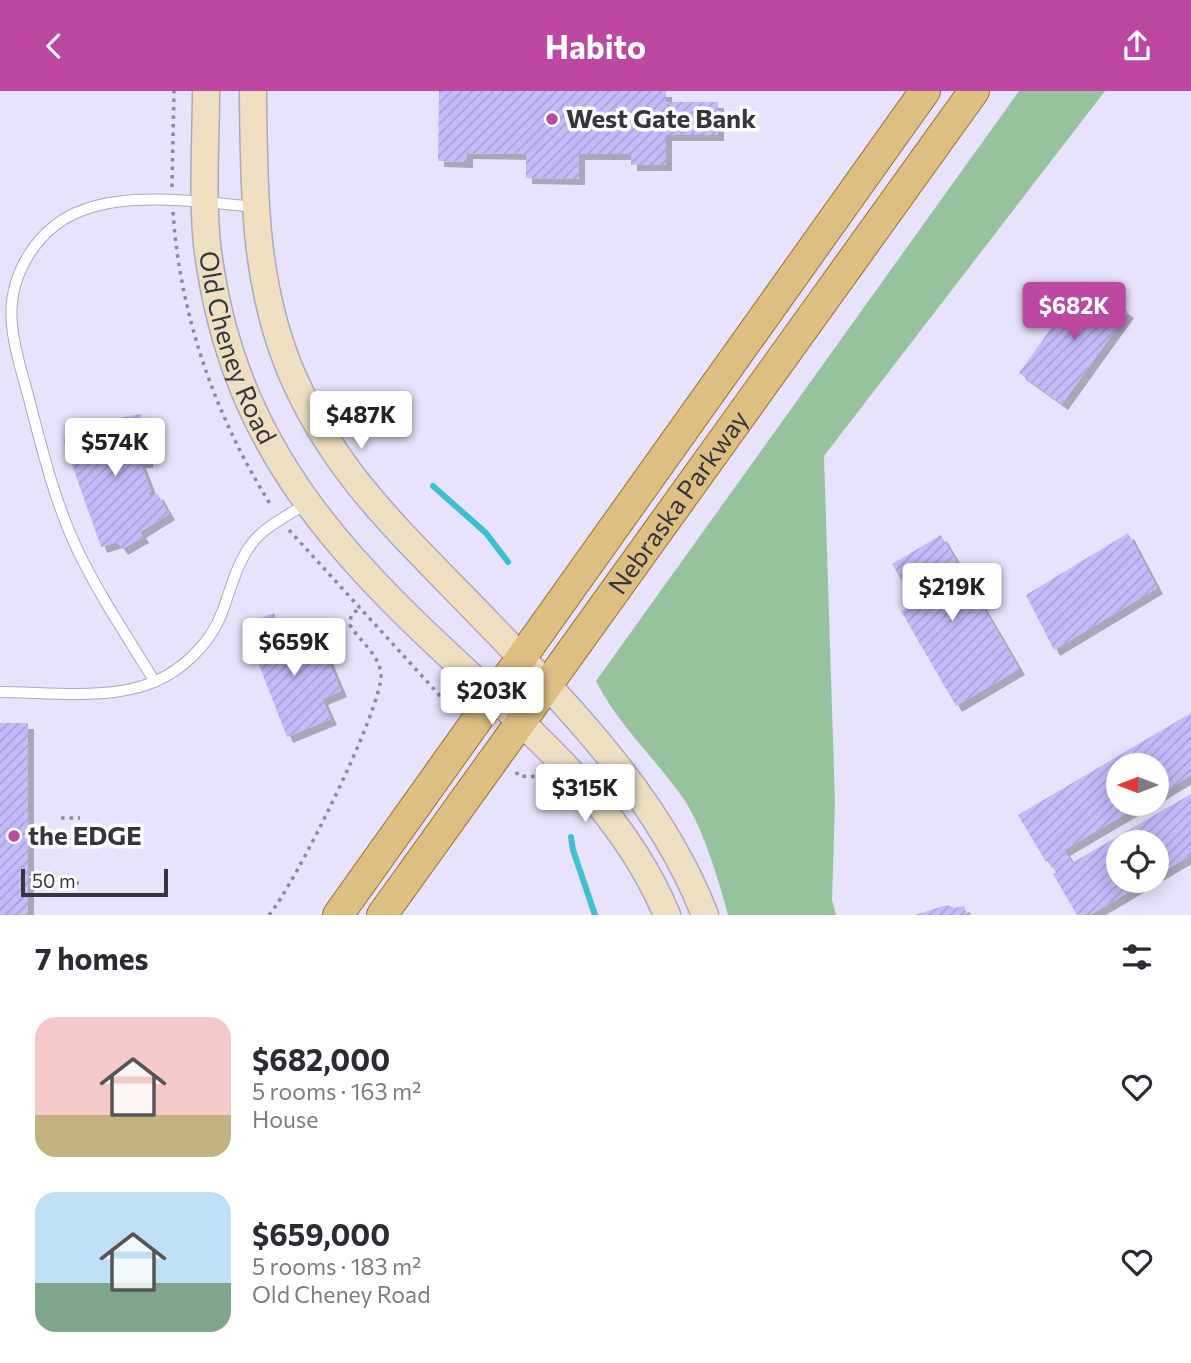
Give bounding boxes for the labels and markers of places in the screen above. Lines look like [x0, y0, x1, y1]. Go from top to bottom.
place label: West Gate Bank [566, 102, 756, 133]
marker: West Gate Bank [544, 111, 560, 127]
pin: $682K [1025, 282, 1123, 342]
pin: $487K [312, 391, 410, 451]
pin: $574K [66, 419, 164, 478]
pin: $219K [903, 563, 1001, 623]
pin: $659K [245, 619, 343, 678]
pin: $203K [443, 667, 541, 727]
pin: $315K [536, 765, 634, 824]
place label: the EDGE [28, 819, 142, 850]
marker: the EDGE [6, 828, 22, 844]

